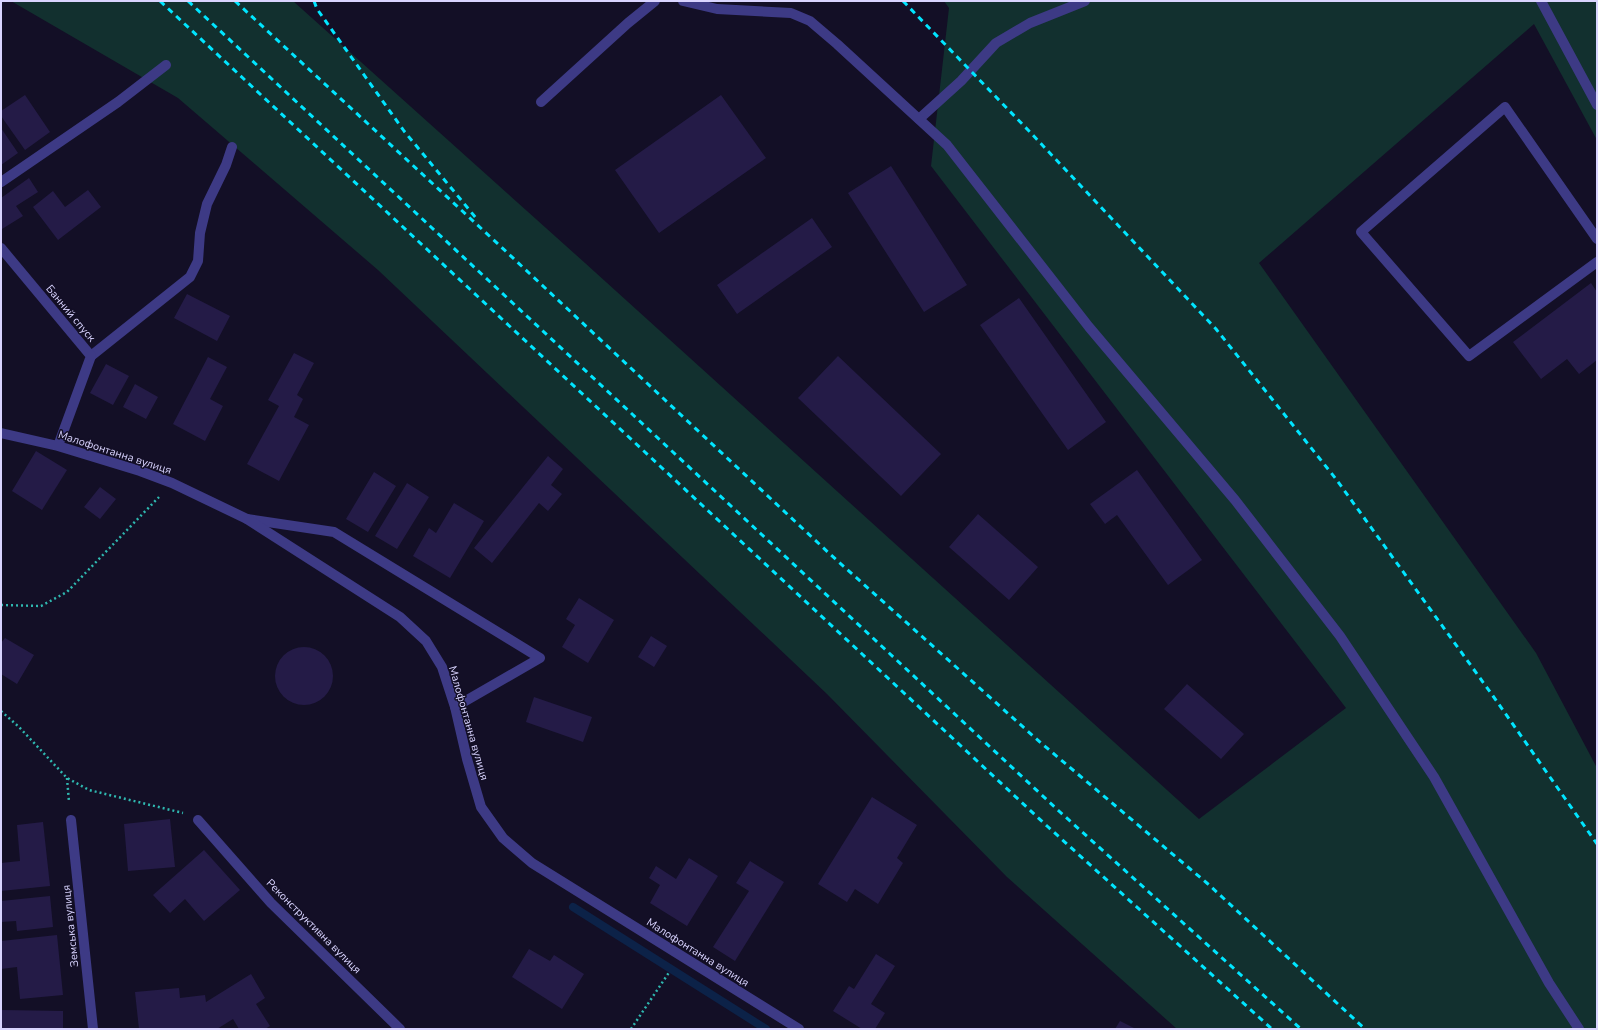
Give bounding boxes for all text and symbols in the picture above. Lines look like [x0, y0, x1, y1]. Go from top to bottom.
street label: Банний спуск [42, 282, 99, 345]
street label: Малофонтанна вулиця [56, 427, 174, 478]
street label: Малофонтанна вулиця [445, 664, 492, 782]
street label: Реконструктивна вулиця [263, 876, 364, 977]
street label: Земська вулиця [59, 884, 82, 968]
street label: Малофонтанна вулиця [644, 915, 752, 990]

